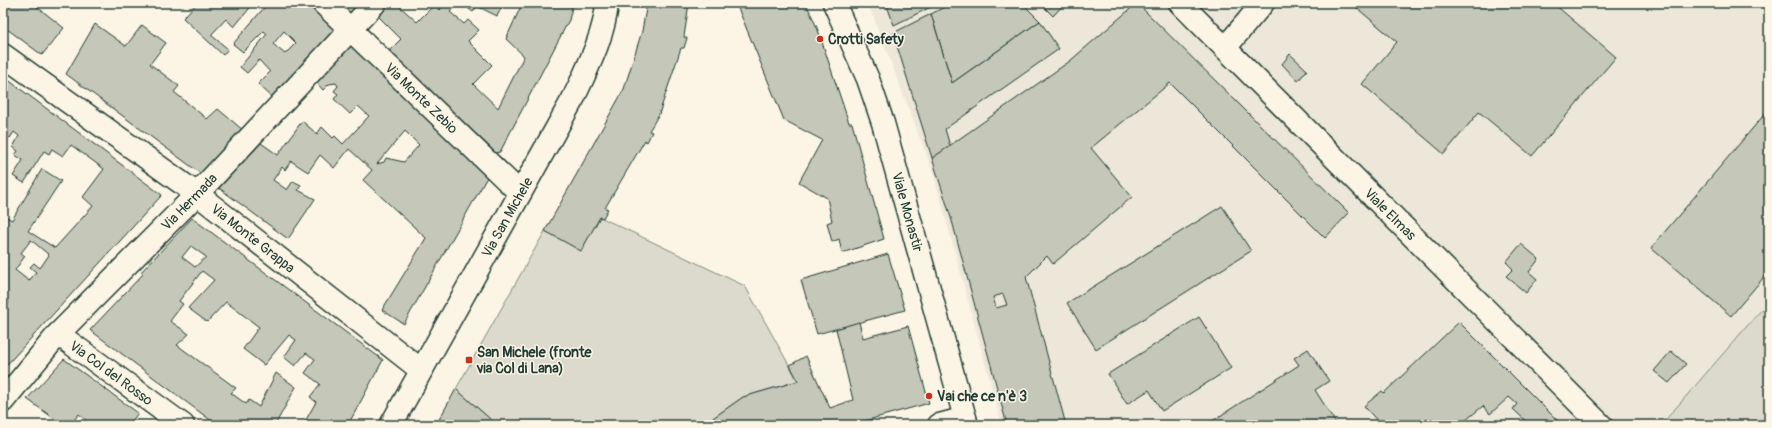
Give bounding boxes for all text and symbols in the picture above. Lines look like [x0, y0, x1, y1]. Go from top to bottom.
place label: Crotti Safety [828, 31, 904, 48]
marker: Crotti Safety [815, 34, 825, 44]
street label: Via Monte Zebio [382, 59, 462, 137]
street label: Via Hermada [158, 170, 221, 234]
street label: Viale Monastir [889, 170, 927, 254]
street label: Via San Michele [478, 174, 536, 260]
street label: Viale Elmas [1361, 184, 1421, 244]
street label: Via Monte Grappa [208, 200, 298, 276]
street label: Via Col del Rosso [66, 337, 157, 409]
place label: San Michele (fronte via Col di Lana) [476, 344, 593, 377]
marker: San Michele (fronte via Col di Lana) [464, 355, 474, 365]
place label: Vai che ce n'è 3 [937, 388, 1027, 405]
marker: Vai che ce n'è 3 [924, 391, 934, 401]

